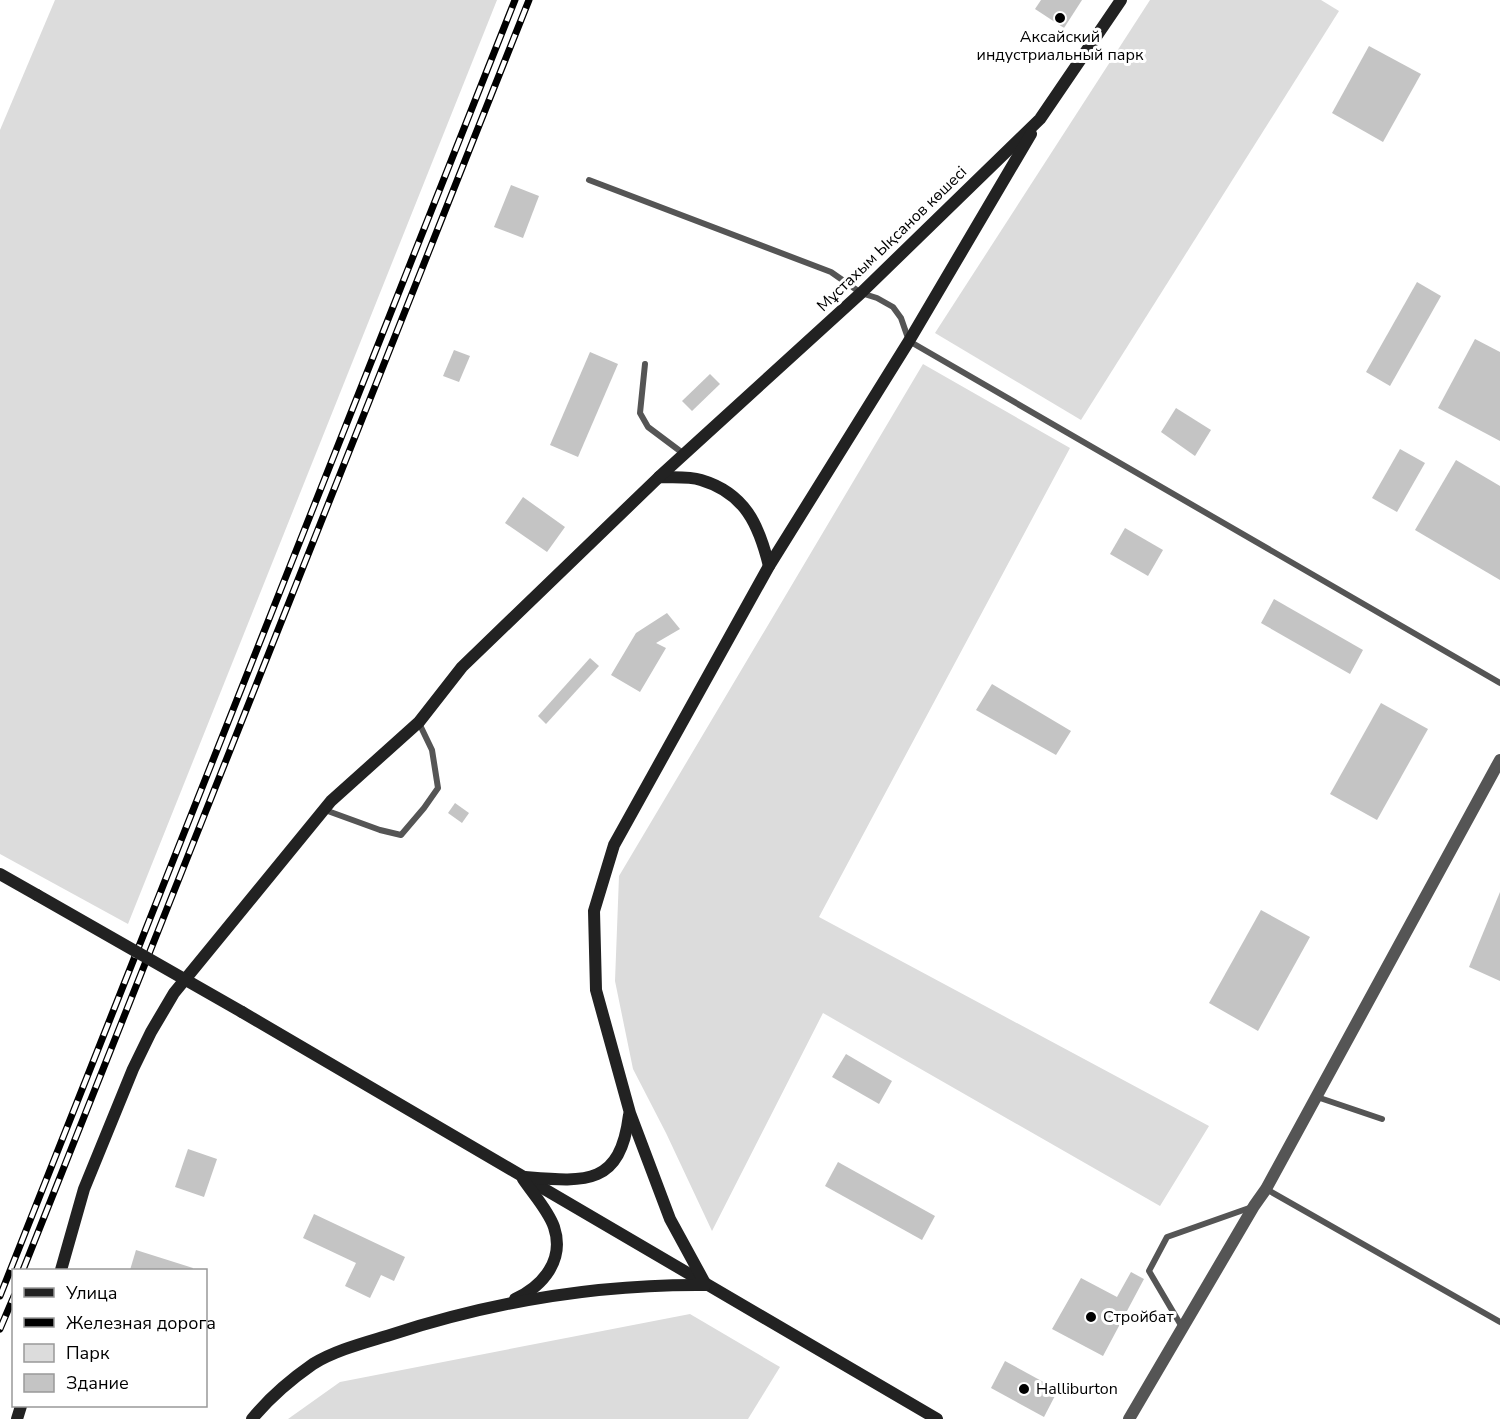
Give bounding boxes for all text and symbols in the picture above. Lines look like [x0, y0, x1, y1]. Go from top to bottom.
marker: Аксайский индустриальный парк [1053, 11, 1067, 25]
place label: Аксайский индустриальный парк [977, 26, 1144, 66]
street label: Мұстахым Ықсанов көшесі [812, 161, 972, 317]
legend [12, 1269, 207, 1407]
text: Улица [65, 1281, 117, 1305]
place label: Стройбат [1103, 1306, 1174, 1328]
marker: Стройбат [1084, 1310, 1098, 1324]
text: Железная дорога [66, 1311, 216, 1335]
text: Парк [66, 1341, 110, 1365]
text: Здание [66, 1371, 129, 1395]
place label: Halliburton [1036, 1378, 1118, 1400]
marker: Halliburton [1017, 1382, 1031, 1396]

